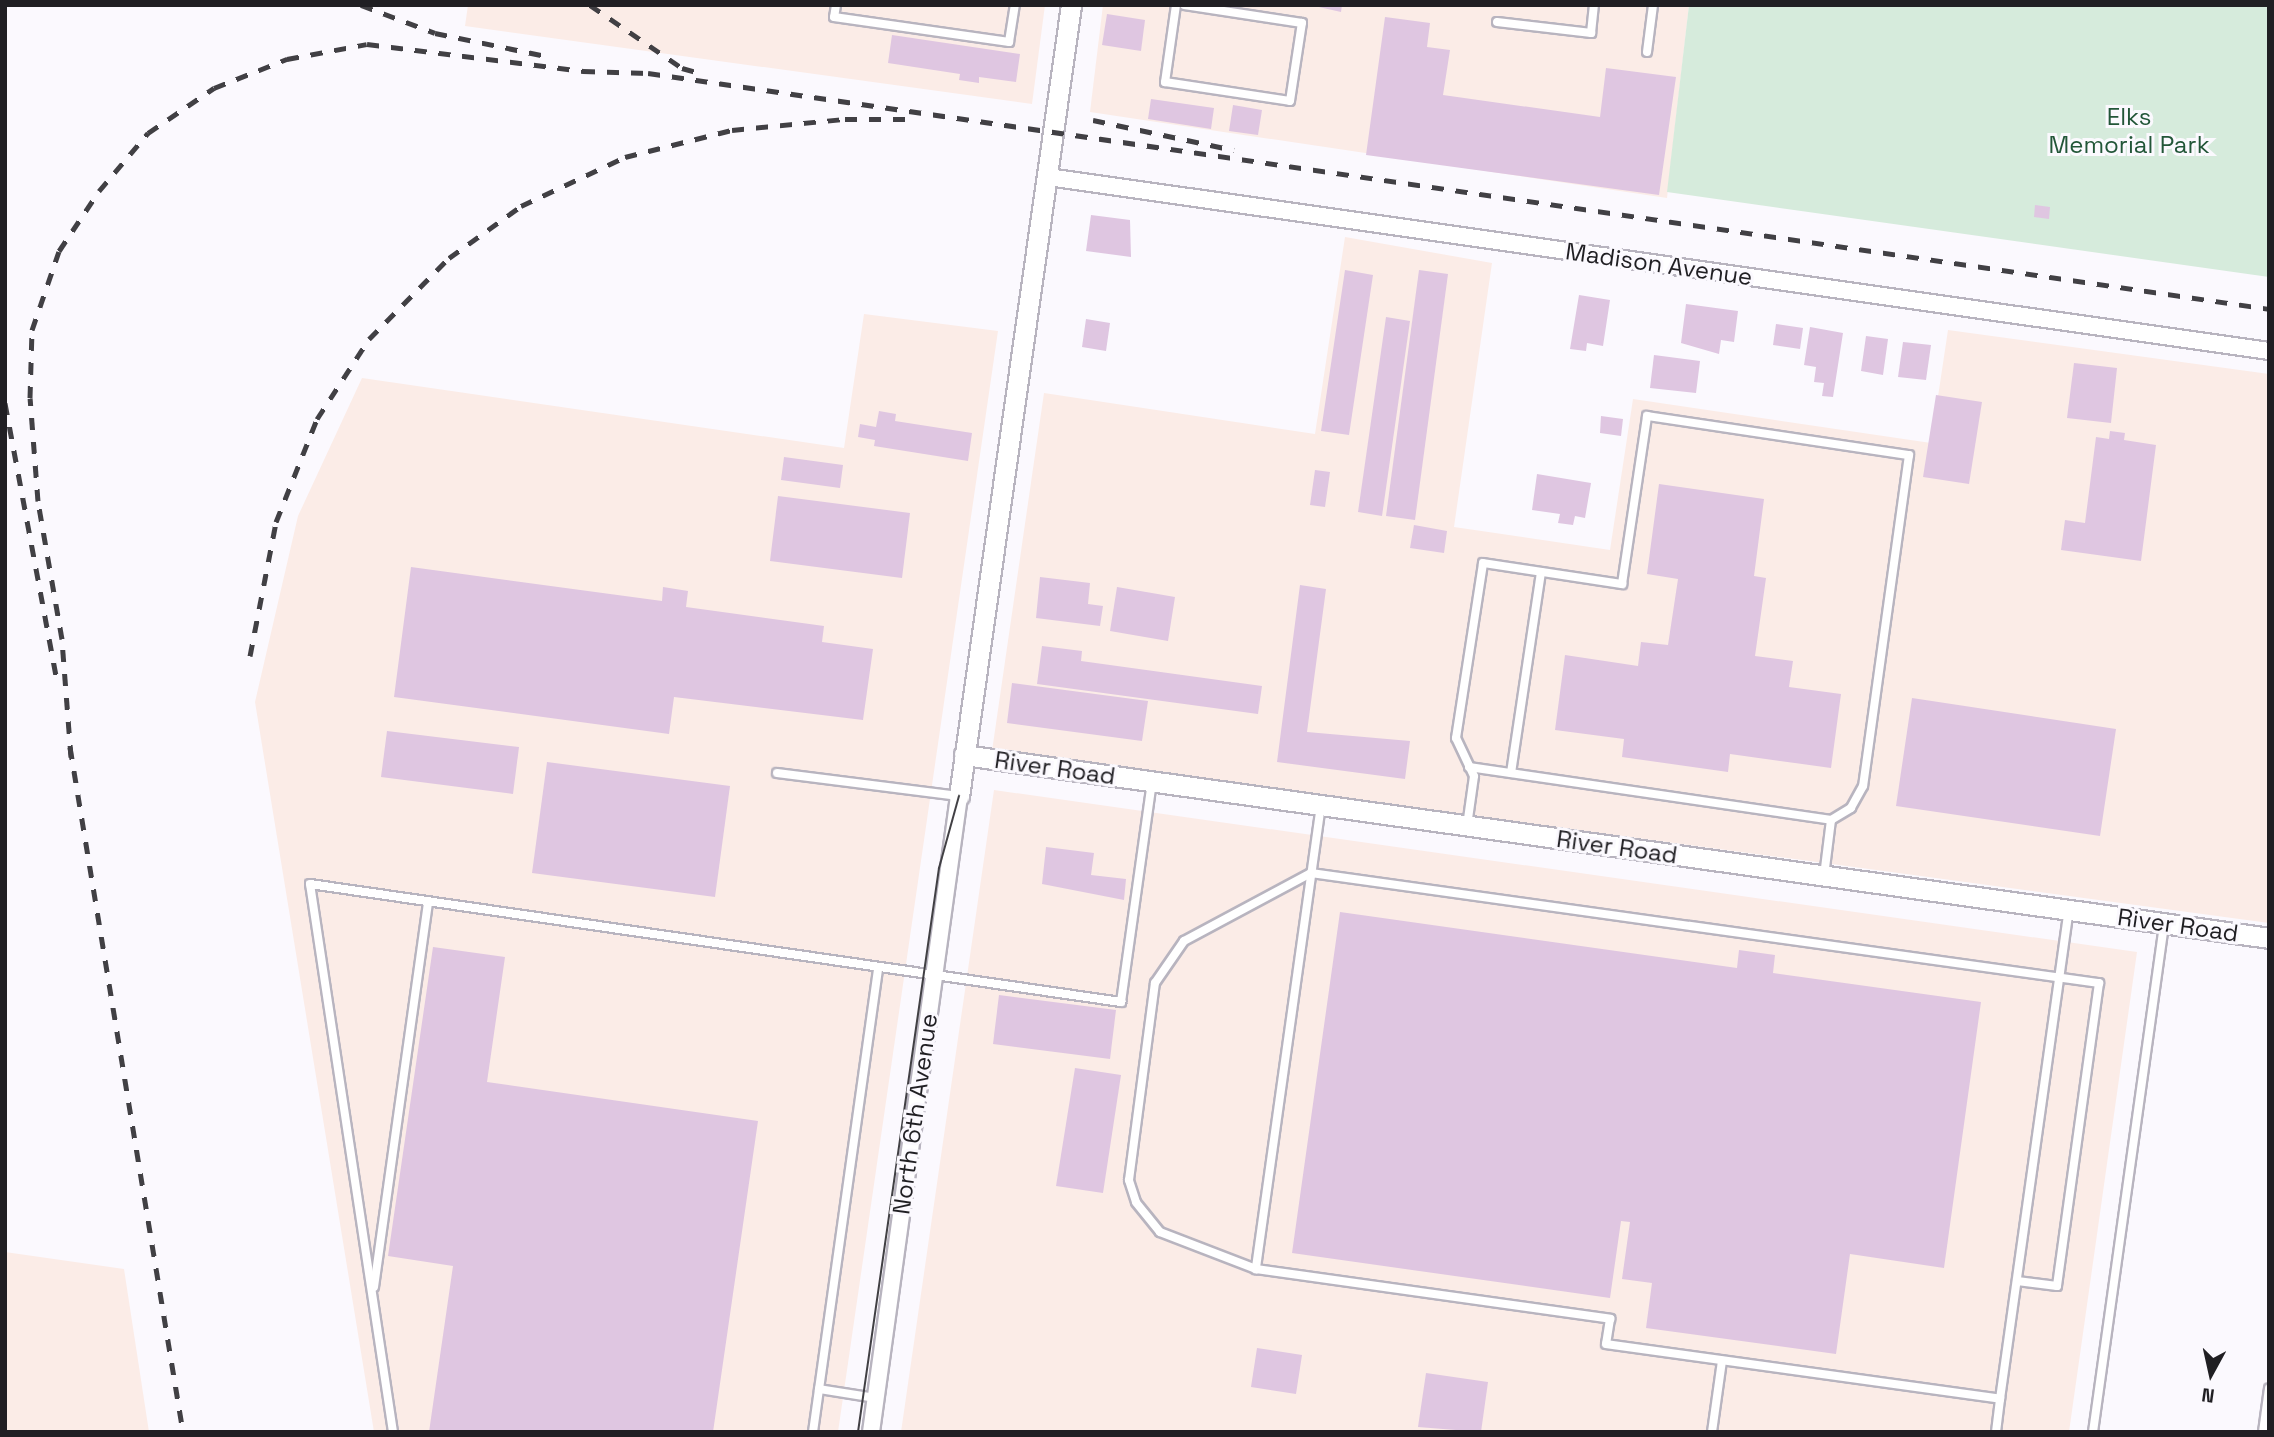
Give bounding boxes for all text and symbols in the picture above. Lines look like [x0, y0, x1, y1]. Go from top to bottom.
park label: Elks Memorial Park [2048, 103, 2210, 159]
street label: Madison Avenue [1564, 237, 1754, 291]
street label: River Road [993, 745, 1117, 791]
street label: River Road [1555, 824, 1679, 870]
street label: River Road [2116, 902, 2240, 948]
street label: North 6th Avenue [887, 1011, 943, 1217]
north arrow [2176, 1339, 2246, 1409]
text: N [2200, 1382, 2216, 1409]

